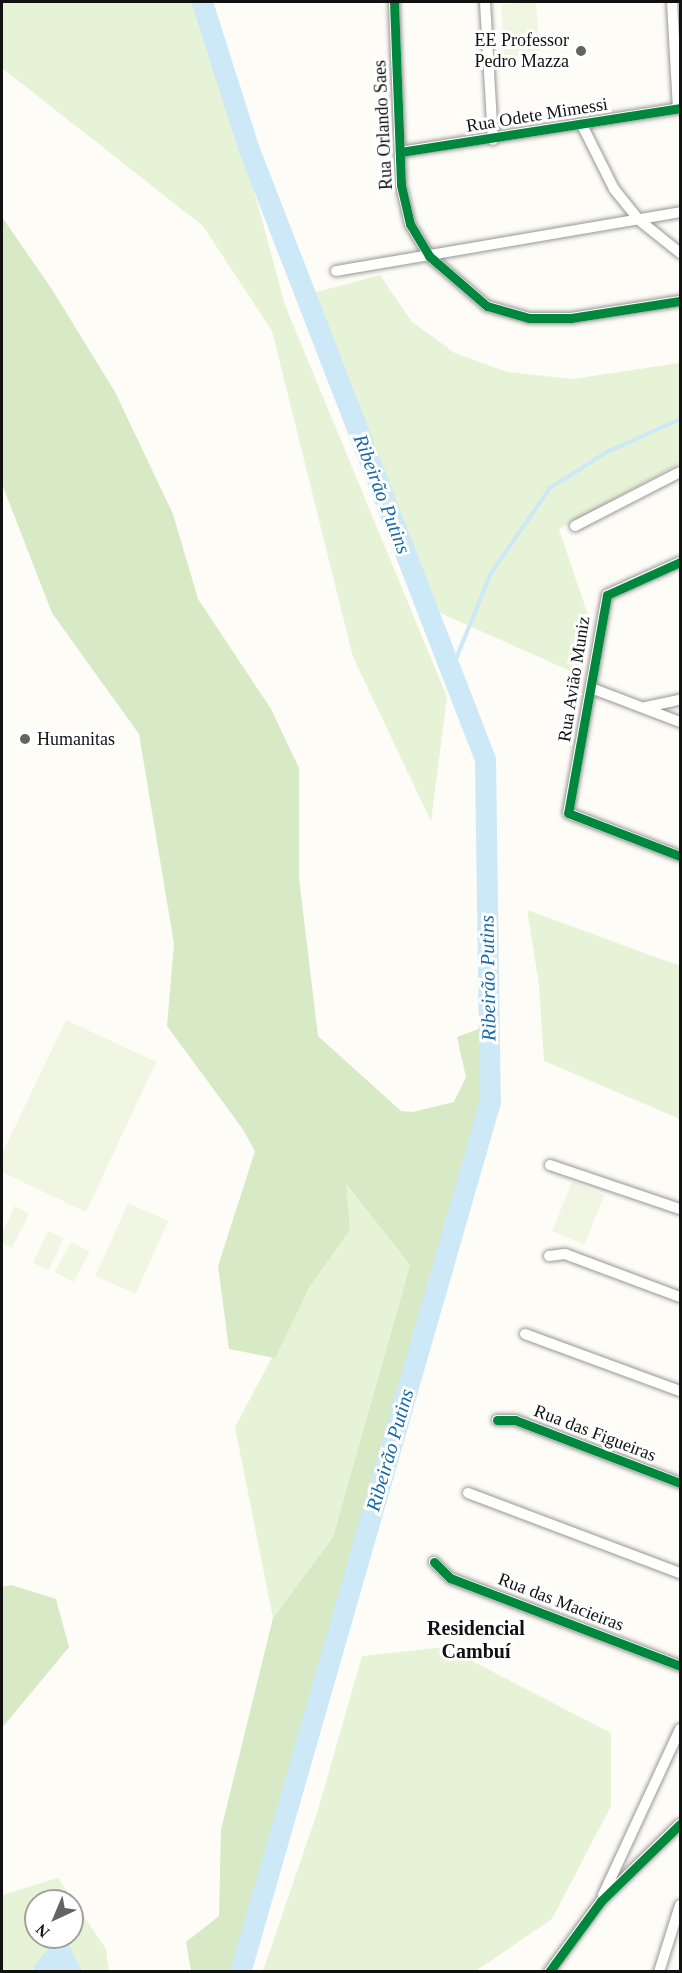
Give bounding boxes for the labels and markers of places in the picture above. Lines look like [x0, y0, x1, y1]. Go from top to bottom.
place label: EE Professor Pedro Mazza [475, 30, 569, 72]
marker: EE Professor Pedro Mazza [574, 44, 588, 58]
place label: Humanitas [37, 728, 115, 750]
marker: Humanitas [18, 732, 32, 746]

